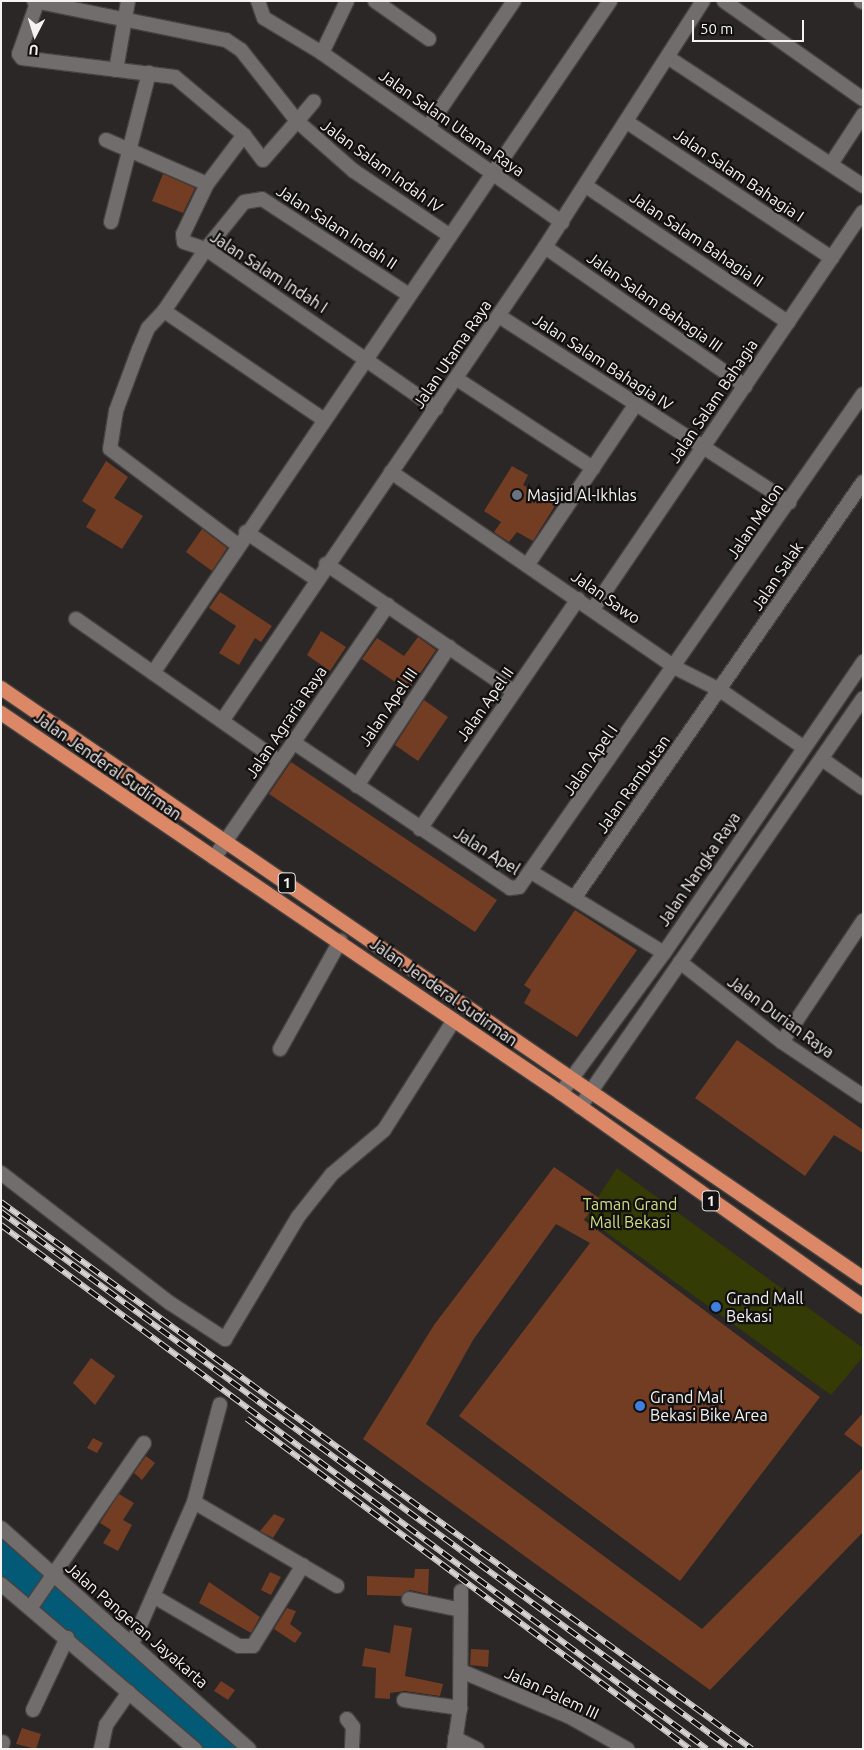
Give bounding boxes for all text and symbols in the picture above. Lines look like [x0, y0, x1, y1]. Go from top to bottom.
north arrow [10, 10, 60, 60]
scale bar [694, 10, 806, 42]
text: 50 m [700, 20, 733, 37]
text: U [28, 42, 39, 58]
street label: Jalan Salam Utama Raya [376, 66, 528, 180]
street label: Jalan Salam Indah IV [317, 115, 447, 217]
street label: Jalan Salam Bahagia I [670, 124, 808, 226]
street label: Jalan Salam Indah II [273, 181, 401, 273]
street label: Jalan Salam Bahagia II [627, 187, 767, 291]
street label: Jalan Salam Indah I [207, 227, 331, 317]
street label: Jalan Salam Bahagia III [584, 248, 726, 356]
street label: Jalan Utama Raya [409, 296, 495, 412]
street label: Jalan Salam Bahagia IV [529, 310, 677, 414]
street label: Jalan Salam Bahagia [665, 336, 761, 466]
street label: Jalan Melon [723, 480, 787, 562]
place label: Masjid Al-Ikhlas [527, 485, 637, 505]
marker: Masjid Al-Ikhlas [511, 489, 523, 501]
street label: Jalan Salak [747, 538, 807, 614]
street label: Jalan Sawo [568, 566, 644, 628]
street label: Jalan Agraria Raya [241, 662, 331, 782]
street label: Jalan Apel II [452, 663, 518, 745]
street label: Jalan Apel III [355, 664, 421, 750]
street label: Jalan Jenderal Sudirman [31, 708, 185, 824]
street label: Jalan Apel I [559, 721, 621, 799]
street label: Jalan Rambutan [592, 731, 674, 837]
street label: Jalan Nangka Raya [654, 808, 744, 930]
street label: Jalan Apel [450, 823, 524, 879]
road number: 1 [277, 870, 297, 896]
street label: Jalan Jenderal Sudirman [367, 934, 521, 1050]
street label: Jalan Durian Raya [724, 972, 838, 1062]
road number: 1 [701, 1188, 721, 1214]
park label: Taman Grand Mall Bekasi [583, 1194, 677, 1232]
place label: Grand Mall Bekasi [726, 1288, 804, 1326]
marker: Grand Mall Bekasi [710, 1301, 722, 1313]
place label: Grand Mal Bekasi Bike Area [650, 1387, 768, 1425]
marker: Grand Mal Bekasi Bike Area [634, 1400, 646, 1412]
street label: Jalan Pangeran Jayakarta [62, 1558, 212, 1692]
street label: Jalan Palem III [502, 1663, 602, 1723]

